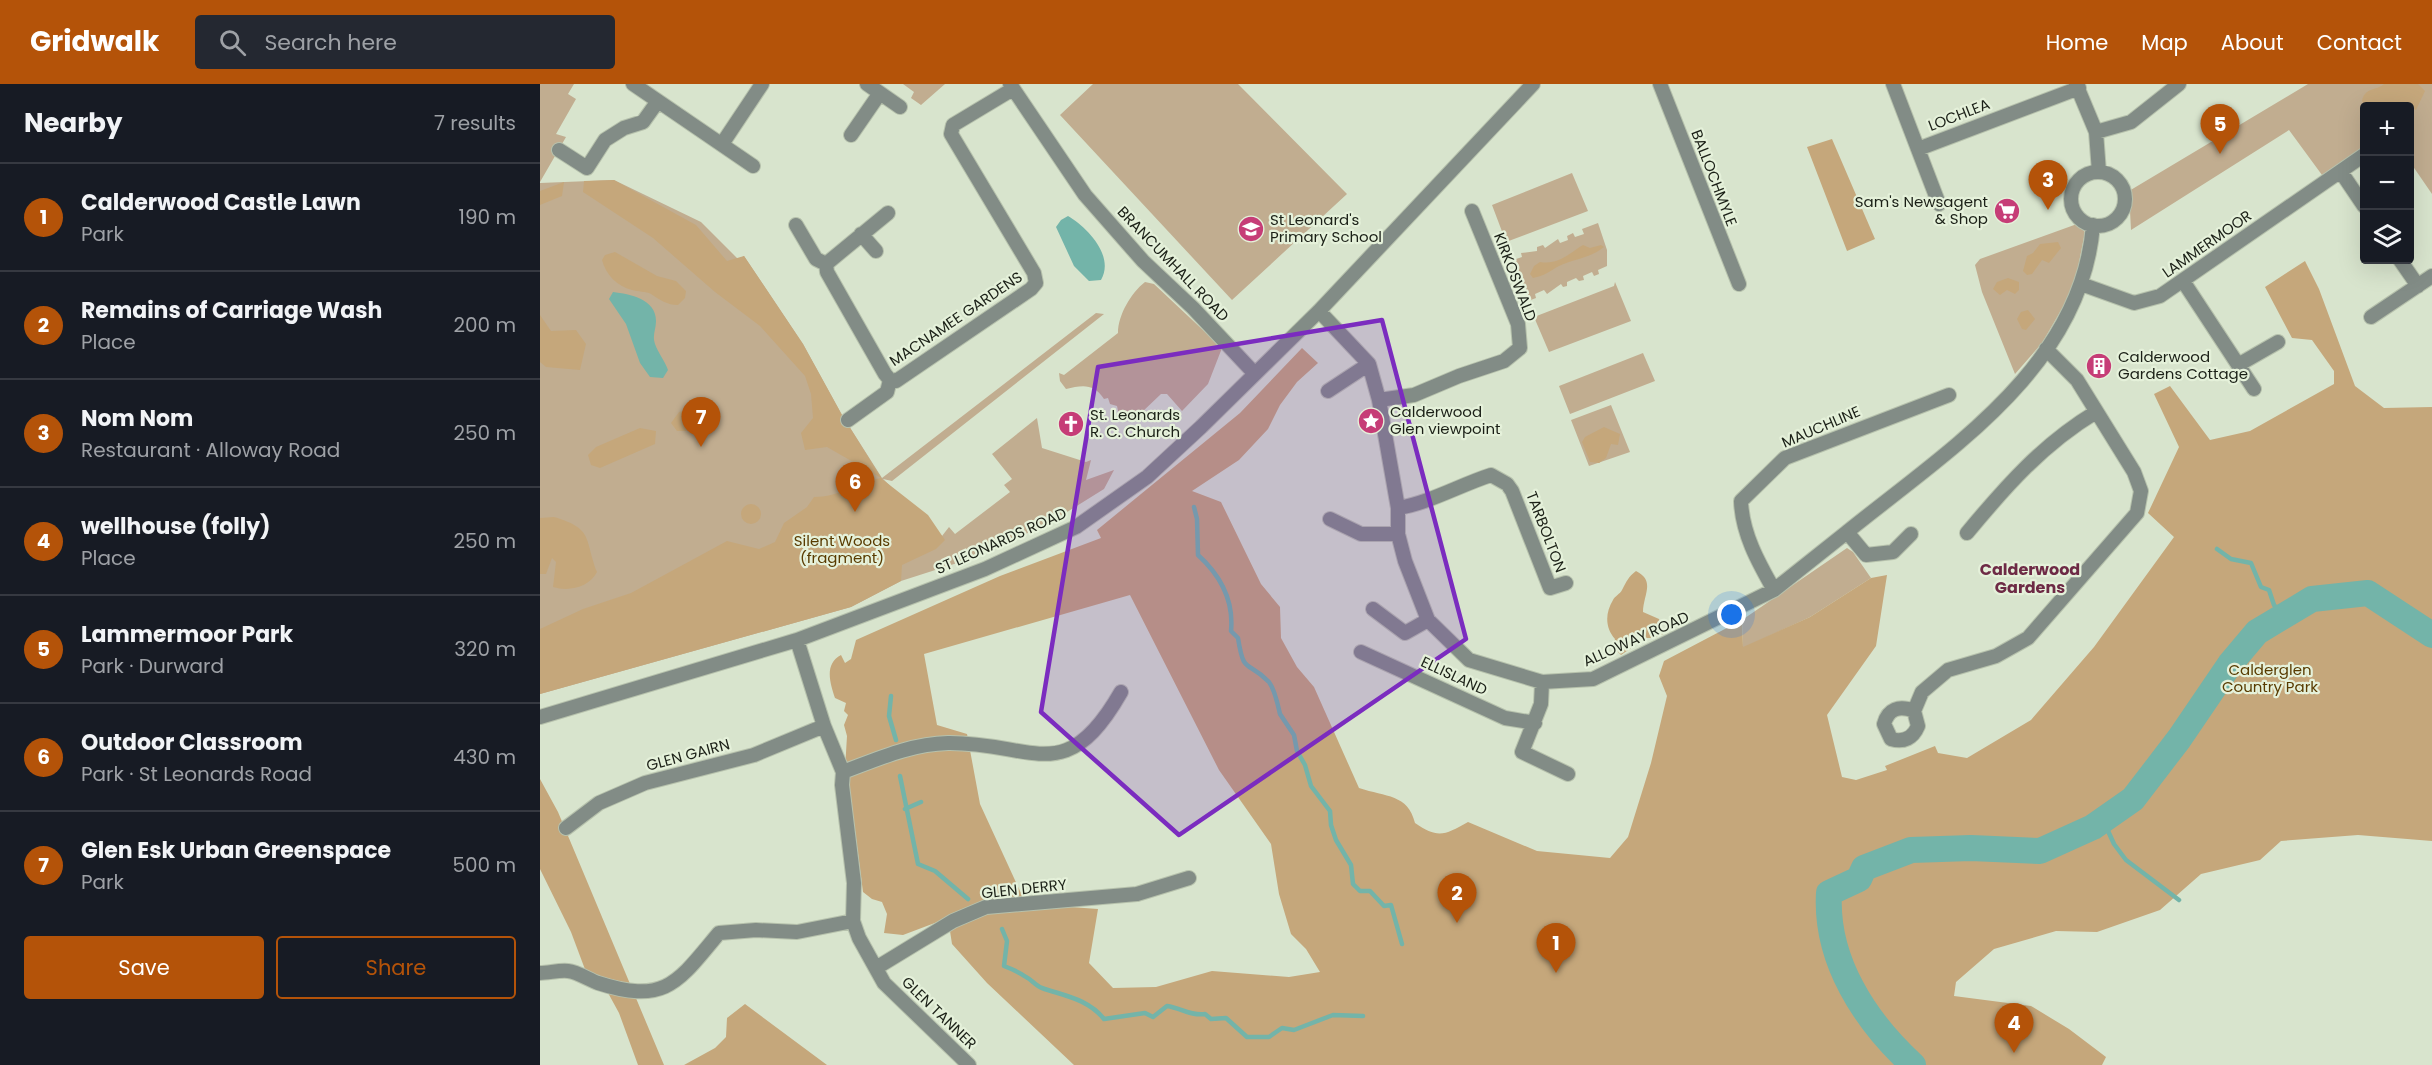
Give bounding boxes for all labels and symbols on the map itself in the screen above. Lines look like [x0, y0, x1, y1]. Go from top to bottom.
street label: LOCHLEA [1925, 93, 1993, 136]
pin: 5 [2200, 104, 2240, 154]
street label: BALLOCHMYLE [1686, 127, 1743, 229]
pin: 3 [2028, 160, 2068, 210]
place label: Sam's Newsagent & Shop [1855, 191, 1988, 229]
supermarket icon: Sam's Newsagent & Shop [1992, 196, 2022, 226]
street label: BRANCUMHALL ROAD [1113, 201, 1234, 326]
street label: LAMMERMOOR [2158, 205, 2256, 282]
place label: St Leonard's Primary School [1270, 209, 1382, 247]
school or university icon: St Leonard's Primary School [1236, 214, 1266, 244]
street label: KIRKOSWALD [1489, 230, 1542, 324]
street label: MACNAMEE GARDENS [885, 266, 1026, 371]
place label: Calderwood Gardens Cottage [2118, 346, 2248, 384]
building icon: Calderwood Gardens Cottage [2084, 351, 2114, 381]
pin: 7 [682, 398, 720, 447]
place label: Calderwood Glen viewpoint [1390, 401, 1500, 439]
street label: MAUCHLINE [1778, 401, 1863, 453]
place label: St. Leonards R. C. Church [1090, 404, 1180, 442]
place icon: Calderwood Glen viewpoint [1356, 406, 1386, 436]
church icon: St. Leonards R. C. Church [1056, 409, 1086, 439]
pin: 6 [836, 462, 874, 512]
street label: TARBOLTON [1521, 488, 1572, 575]
street label: ST LEONARDS ROAD [932, 502, 1070, 579]
park label: Silent Woods (fragment) [794, 530, 890, 568]
district label: Calderwood Gardens [1980, 558, 2080, 599]
your location [1717, 600, 1746, 629]
street label: ALLOWAY ROAD [1579, 606, 1692, 671]
street label: ELLISLAND [1418, 651, 1491, 700]
park label: Calderglen Country Park [2222, 659, 2318, 697]
street label: GLEN GAIRN [644, 733, 732, 776]
street label: GLEN DERRY [980, 874, 1068, 903]
pin: 2 [1438, 874, 1476, 923]
pin: 1 [1536, 924, 1576, 973]
street label: GLEN TANNER [897, 972, 981, 1054]
pin: 4 [1994, 1004, 2034, 1053]

